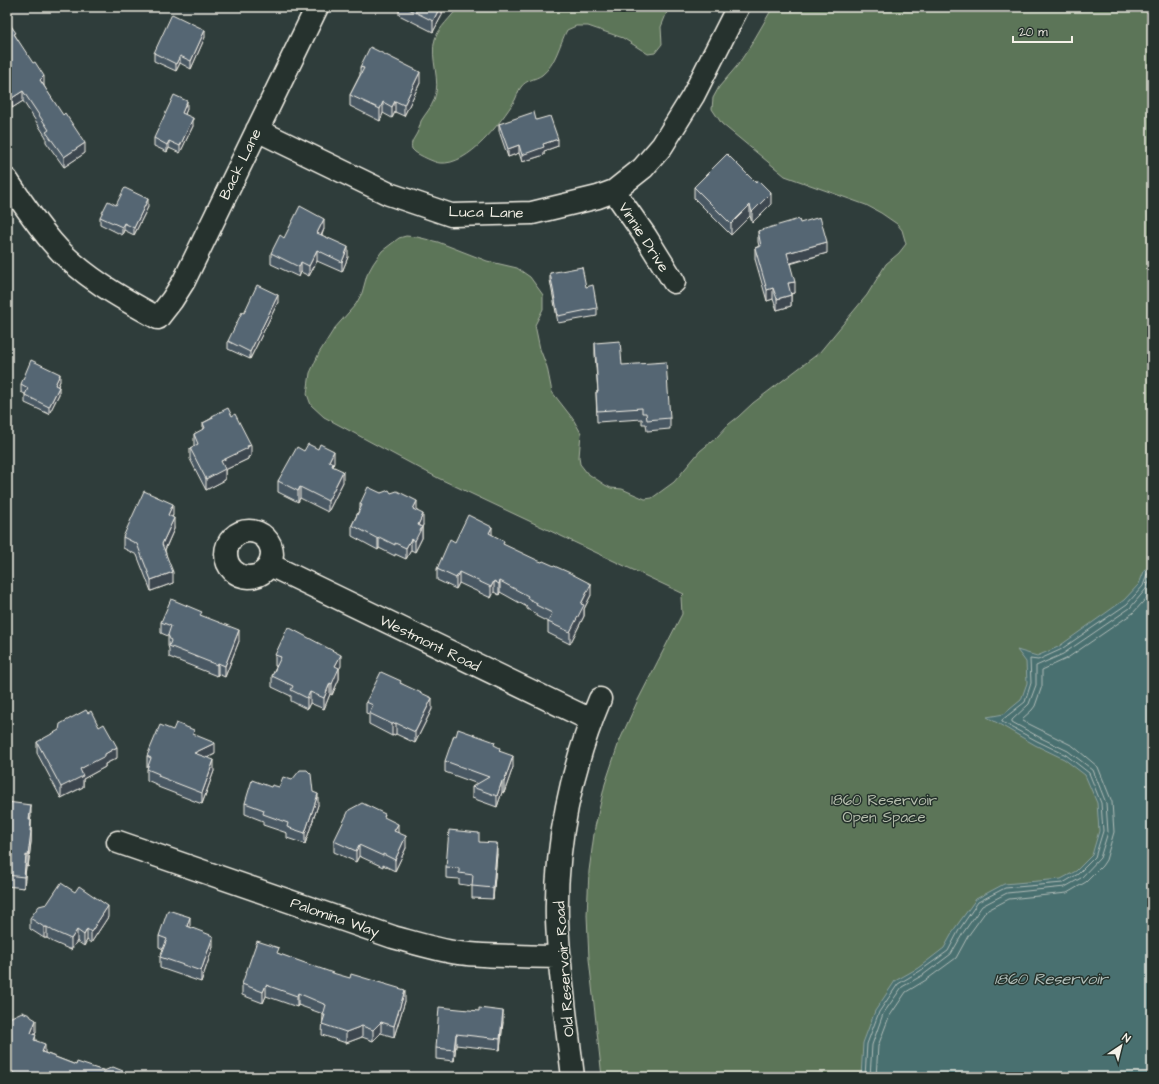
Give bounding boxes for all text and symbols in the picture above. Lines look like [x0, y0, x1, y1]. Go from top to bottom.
scale bar [1013, 18, 1072, 44]
text: 20 m [1019, 24, 1048, 41]
street label: Back Lane [214, 125, 267, 203]
street label: Vinnie Drive [613, 198, 674, 276]
street label: Luca Lane [448, 201, 524, 224]
street label: Westmont Road [376, 610, 484, 677]
park label: 1860 Reservoir Open Space [831, 790, 937, 828]
street label: Palomina Way [287, 892, 382, 943]
street label: Old Reservoir Road [549, 900, 580, 1038]
water label: 1860 Reservoir [994, 968, 1110, 990]
north arrow [1101, 1026, 1141, 1066]
text: N [1119, 1030, 1134, 1046]

